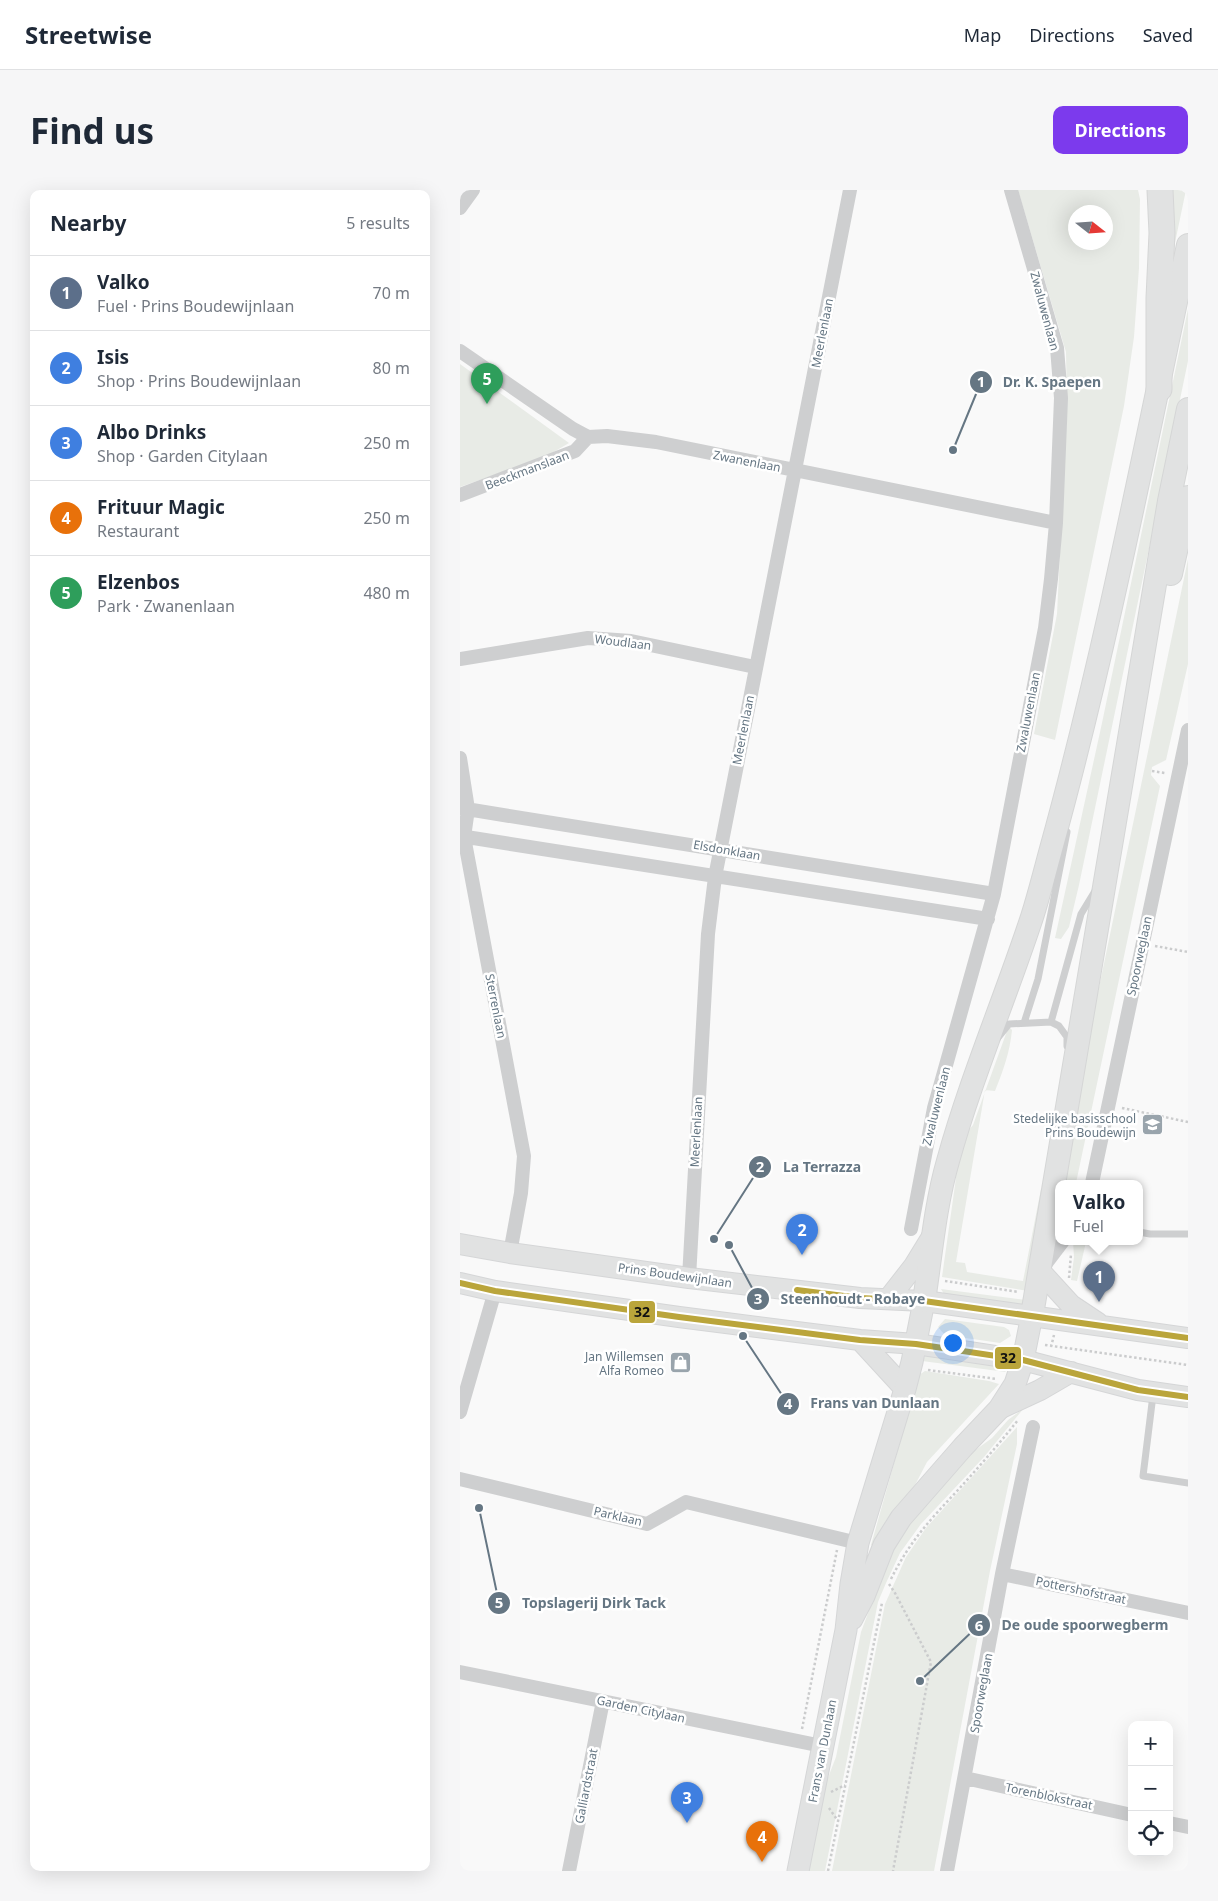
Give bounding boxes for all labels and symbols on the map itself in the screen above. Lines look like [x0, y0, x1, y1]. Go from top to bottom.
north arrow [1068, 205, 1113, 250]
street label: Zwaluwenlaan [1026, 270, 1064, 352]
street label: Meerlenlaan [807, 297, 837, 369]
pin: 5 [471, 363, 503, 404]
callout: Dr. K. Spaepen [968, 368, 1112, 397]
text: 1 [977, 371, 985, 391]
text: Dr. K. Spaepen [1003, 372, 1101, 391]
street label: Beeckmanslaan [483, 446, 571, 494]
street label: Zwanenlaan [712, 446, 782, 476]
street label: Woudlaan [594, 630, 652, 654]
street label: Zwaluwenlaan [1012, 671, 1044, 753]
street label: Meerlenlaan [728, 694, 758, 766]
street label: Elsdonklaan [692, 836, 762, 864]
street label: Spoorweglaan [1122, 915, 1156, 997]
street label: Sterrenlaan [481, 972, 511, 1040]
street label: Zwaluwenlaan [918, 1065, 954, 1147]
street label: Meerlenlaan [686, 1096, 706, 1168]
place label: Stedelijke basisschool Prins Boudewijn [1013, 1110, 1136, 1141]
school or university icon: Stedelijke basisschool Prins Boudewijn [1140, 1113, 1164, 1137]
callout: La Terrazza [748, 1152, 871, 1181]
text: 2 [756, 1156, 765, 1176]
text: La Terrazza [783, 1157, 861, 1176]
pin: 2 [786, 1214, 818, 1255]
street label: Prins Boudewijnlaan [617, 1259, 733, 1291]
pin: 1 [1083, 1261, 1115, 1302]
callout: Steenhoudt - Robaye [745, 1284, 935, 1313]
text: 3 [754, 1288, 762, 1308]
text: Steenhoudt - Robaye [781, 1289, 925, 1308]
line badge: 32 [628, 1300, 656, 1324]
text: 32 [634, 1302, 650, 1321]
your location [940, 1330, 966, 1356]
line badge: 32 [994, 1346, 1022, 1370]
place label: Jan Willemsen Alfa Romeo [584, 1348, 664, 1379]
text: 32 [1000, 1348, 1016, 1367]
shop icon: Jan Willemsen Alfa Romeo [668, 1351, 692, 1375]
callout: Frans van Dunlaan [775, 1389, 950, 1418]
text: 4 [784, 1393, 793, 1413]
text: Frans van Dunlaan [810, 1393, 940, 1412]
street label: Parklaan [592, 1502, 644, 1530]
street label: Pottershofstraat [1034, 1572, 1128, 1608]
callout: Topslagerij Dirk Tack [486, 1589, 676, 1618]
text: 5 [495, 1592, 503, 1612]
text: Topslagerij Dirk Tack [522, 1593, 666, 1612]
callout: De oude spoorwegberm [966, 1611, 1178, 1640]
text: 6 [975, 1615, 984, 1635]
text: De oude spoorwegberm [1002, 1615, 1168, 1634]
street label: Spoorweglaan [966, 1652, 996, 1734]
street label: Garden Citylaan [595, 1691, 687, 1727]
street label: Frans van Dunlaan [804, 1698, 840, 1804]
street label: Galliardstraat [570, 1746, 602, 1825]
street label: Torenblokstraat [1004, 1778, 1095, 1814]
pin: 3 [671, 1782, 703, 1823]
pin: 4 [746, 1821, 778, 1862]

